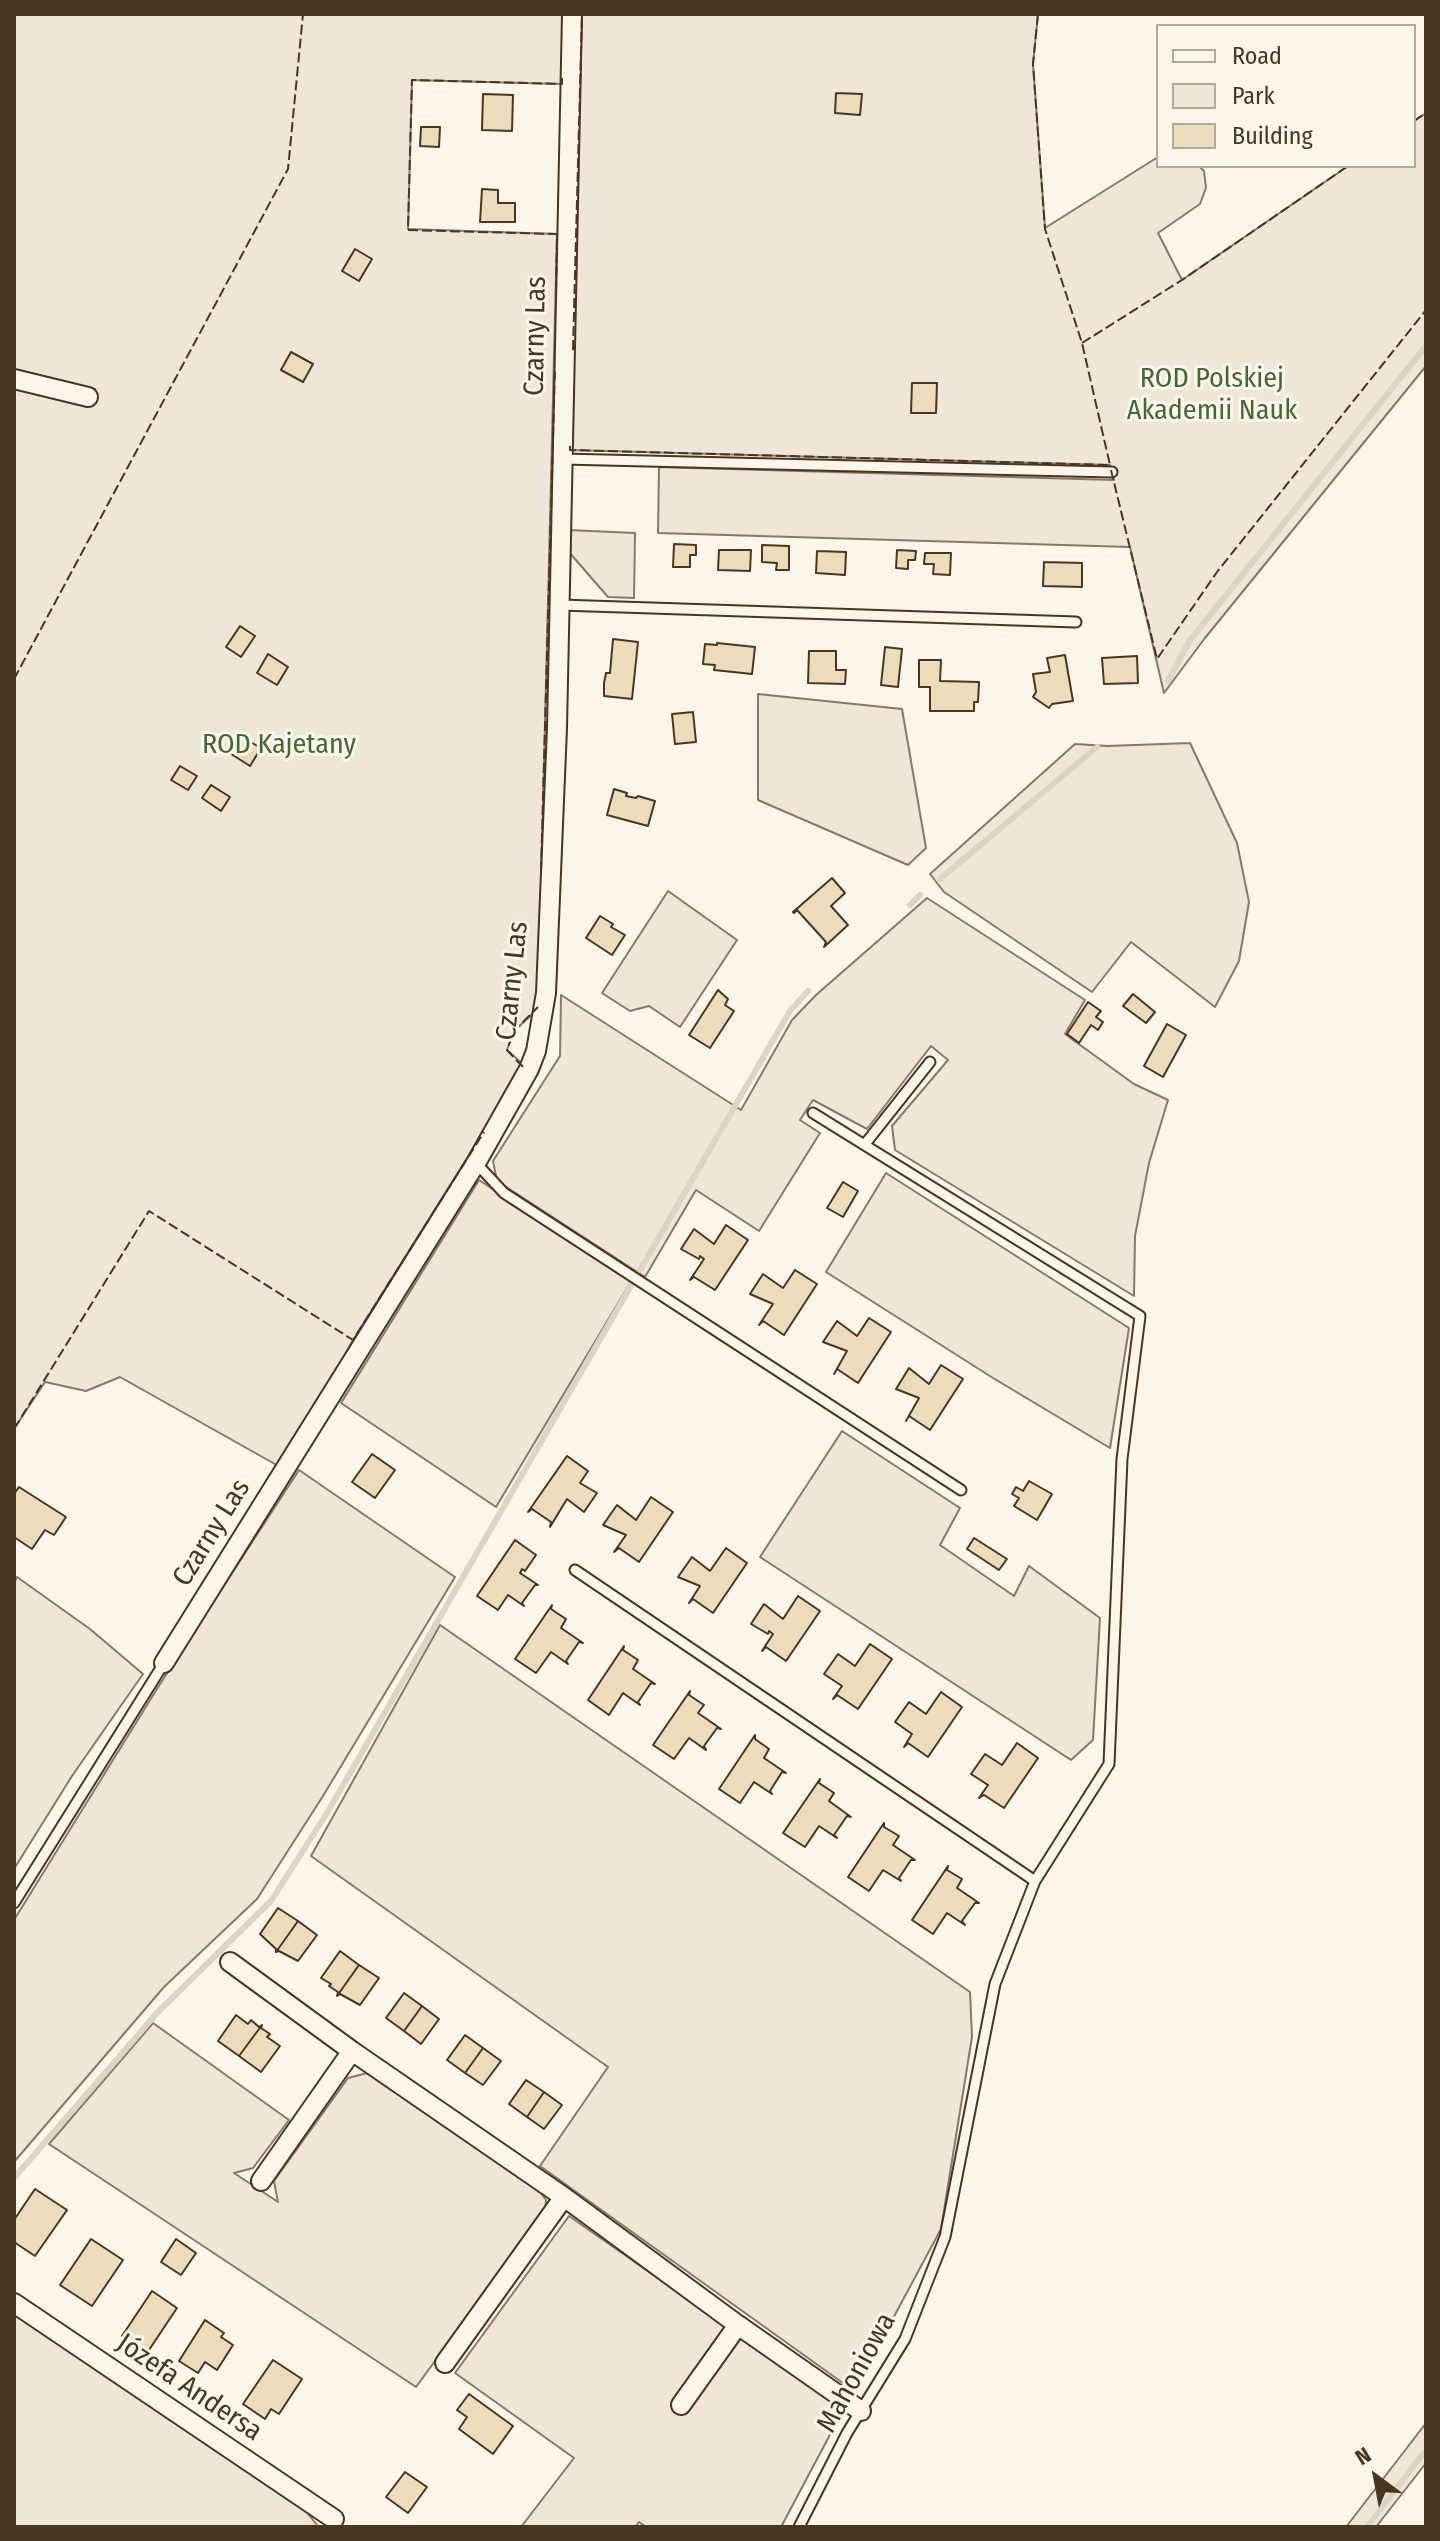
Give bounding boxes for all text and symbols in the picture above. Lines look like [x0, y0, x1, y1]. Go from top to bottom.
legend [1156, 24, 1416, 168]
text: Road [1232, 42, 1282, 70]
text: Park [1232, 82, 1275, 110]
text: Building [1232, 122, 1313, 150]
street label: Czarny Las [518, 276, 554, 396]
park label: ROD Polskiej Akademii Nauk [1127, 362, 1297, 428]
park label: ROD Kajetany [202, 728, 356, 762]
street label: Czarny Las [490, 920, 536, 1042]
street label: Czarny Las [166, 1473, 258, 1593]
street label: Mahoniowa [810, 2307, 904, 2439]
street label: Józefa Andersa [110, 2327, 268, 2449]
north arrow [1336, 2437, 1416, 2517]
text: N [1350, 2441, 1376, 2471]

